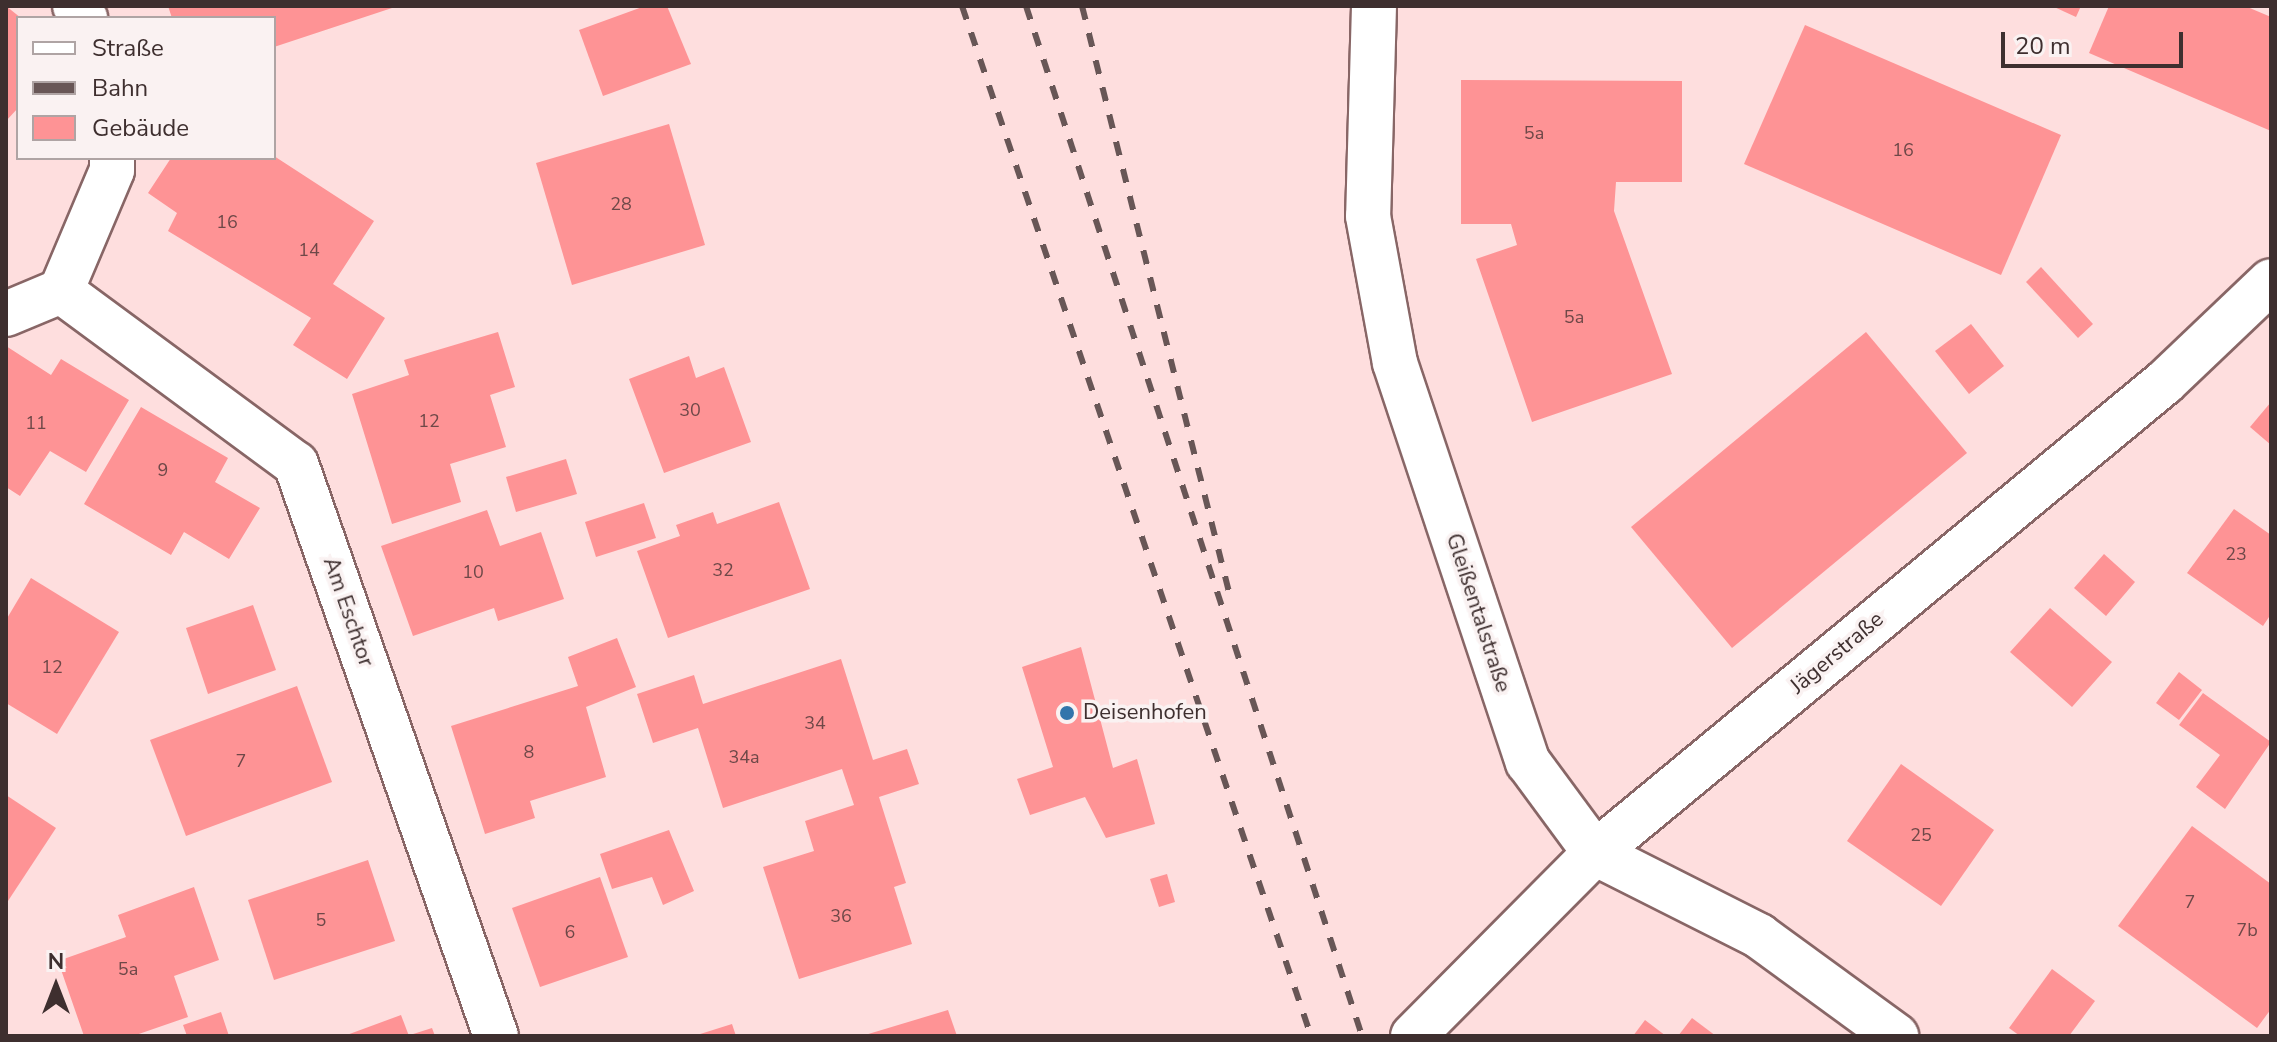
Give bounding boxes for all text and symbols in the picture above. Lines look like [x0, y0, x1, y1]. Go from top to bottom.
legend [16, 16, 276, 160]
scale bar [2005, 16, 2187, 66]
text: 20 m [2015, 30, 2071, 62]
text: Straße [92, 32, 164, 64]
text: Bahn [92, 72, 148, 104]
text: Gebäude [92, 112, 189, 144]
house number: 5a [1524, 122, 1544, 144]
house number: 16 [1892, 139, 1914, 161]
house number: 28 [610, 193, 632, 215]
house number: 16 [216, 211, 238, 233]
house number: 14 [298, 239, 320, 261]
house number: 5a [1564, 306, 1584, 328]
house number: 30 [679, 399, 701, 421]
house number: 12 [418, 410, 440, 432]
house number: 11 [25, 412, 47, 434]
house number: 9 [158, 459, 168, 481]
street label: Gleißentalstraße [1440, 530, 1516, 696]
house number: 23 [2225, 543, 2247, 565]
street label: Am Eschtor [317, 554, 379, 670]
house number: 32 [712, 559, 734, 581]
house number: 10 [462, 561, 484, 583]
street label: Jägerstraße [1785, 606, 1889, 700]
house number: 12 [41, 656, 63, 678]
place label: Deisenhofen [1083, 700, 1207, 726]
marker: Deisenhofen [1058, 704, 1076, 722]
house number: 34 [804, 712, 826, 734]
house number: 8 [524, 741, 534, 763]
house number: 34a [728, 746, 760, 768]
house number: 7 [236, 750, 246, 772]
house number: 25 [1910, 824, 1932, 846]
house number: 7 [2185, 891, 2195, 913]
house number: 36 [830, 905, 852, 927]
house number: 5 [316, 909, 326, 931]
house number: 7b [2236, 919, 2258, 941]
house number: 6 [565, 921, 575, 943]
north arrow [16, 946, 96, 1026]
text: N [48, 947, 64, 977]
house number: 5a [118, 958, 138, 980]

